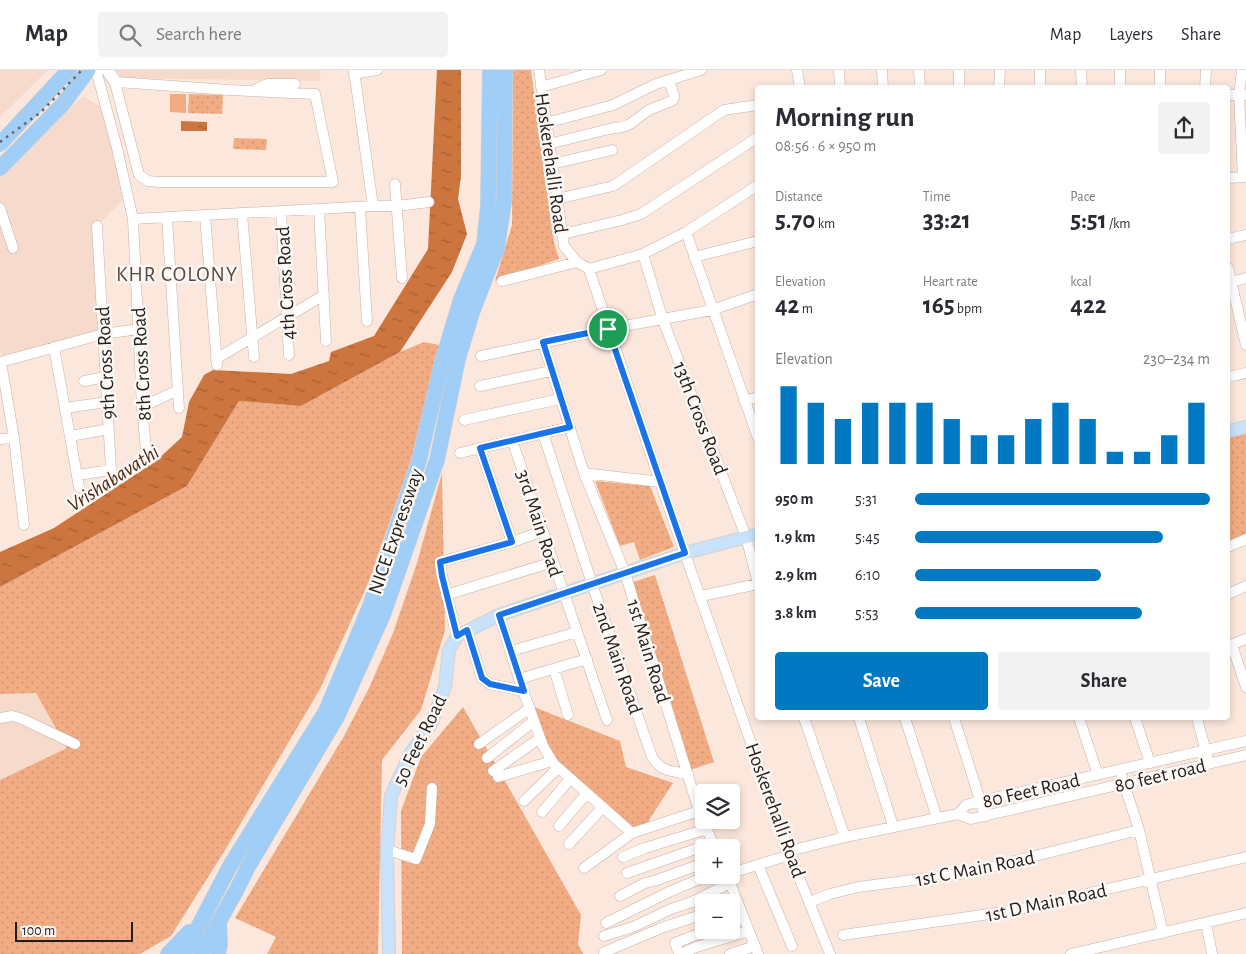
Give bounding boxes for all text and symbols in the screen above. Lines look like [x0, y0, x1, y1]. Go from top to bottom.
search box [98, 12, 448, 57]
icon: search [116, 21, 144, 49]
text: Map [25, 22, 68, 46]
text: Search here [156, 25, 242, 44]
text: Map [1050, 26, 1081, 44]
text: Layers [1109, 26, 1153, 44]
text: Share [1181, 26, 1221, 44]
street label: Hoskerehalli Road [531, 92, 571, 235]
button: share [1158, 102, 1210, 154]
text: Morning run [775, 104, 915, 132]
text: 08:56 · 6 × 950 m [775, 138, 876, 154]
text: Distance [775, 190, 822, 204]
text: Time [923, 190, 951, 204]
text: Pace [1070, 190, 1096, 204]
text: 5.70 [775, 208, 815, 233]
text: 33:21 [923, 208, 971, 233]
text: 5:51 [1070, 208, 1107, 233]
text: km [815, 217, 835, 231]
text: /km [1107, 217, 1131, 231]
street label: 4th Cross Road [273, 226, 299, 340]
district label: KHR COLONY [116, 264, 238, 285]
text: Elevation [775, 275, 826, 289]
text: Heart rate [923, 275, 978, 289]
text: kcal [1070, 275, 1092, 289]
text: 42 [775, 293, 799, 318]
text: 165 [923, 293, 955, 318]
text: 422 [1070, 293, 1106, 318]
text: m [799, 302, 813, 316]
text: bpm [955, 302, 982, 316]
street label: 9th Cross Road [93, 306, 119, 420]
street label: 8th Cross Road [129, 307, 155, 421]
pin [587, 308, 629, 350]
icon: arrive [594, 315, 622, 343]
text: Elevation [775, 351, 833, 367]
text: 230–234 m [1143, 351, 1210, 367]
street label: 13th Cross Road [669, 359, 731, 478]
water label: Vrishabavathi [64, 441, 163, 516]
street label: NICE Expressway [365, 465, 427, 597]
street label: 3rd Main Road [512, 467, 566, 579]
text: 950 m [775, 491, 813, 507]
text: 5:31 [855, 491, 877, 507]
text: 1.9 km [775, 529, 815, 545]
text: 5:45 [855, 529, 880, 545]
text: 2.9 km [775, 567, 817, 583]
text: 6:10 [855, 567, 880, 583]
street label: 1st Main Road [623, 597, 673, 705]
street label: 2nd Main Road [589, 600, 645, 716]
text: 3.8 km [775, 605, 817, 621]
text: 5:53 [855, 605, 879, 621]
button: Save [775, 652, 988, 710]
button: Share [998, 652, 1210, 710]
street label: 50 Feet Road [389, 692, 450, 789]
street label: Hoskerehalli Road [741, 740, 809, 880]
street label: 80 feet road [1113, 756, 1208, 796]
street label: 80 Feet Road [981, 770, 1082, 812]
map controls [695, 784, 740, 939]
button: layers [695, 784, 740, 829]
button: + [695, 839, 740, 884]
street label: 1st C Main Road [914, 848, 1036, 890]
street label: 1st D Main Road [984, 880, 1109, 926]
button: − [695, 894, 740, 939]
scale bar [15, 919, 132, 942]
text: 100 m [22, 924, 55, 938]

